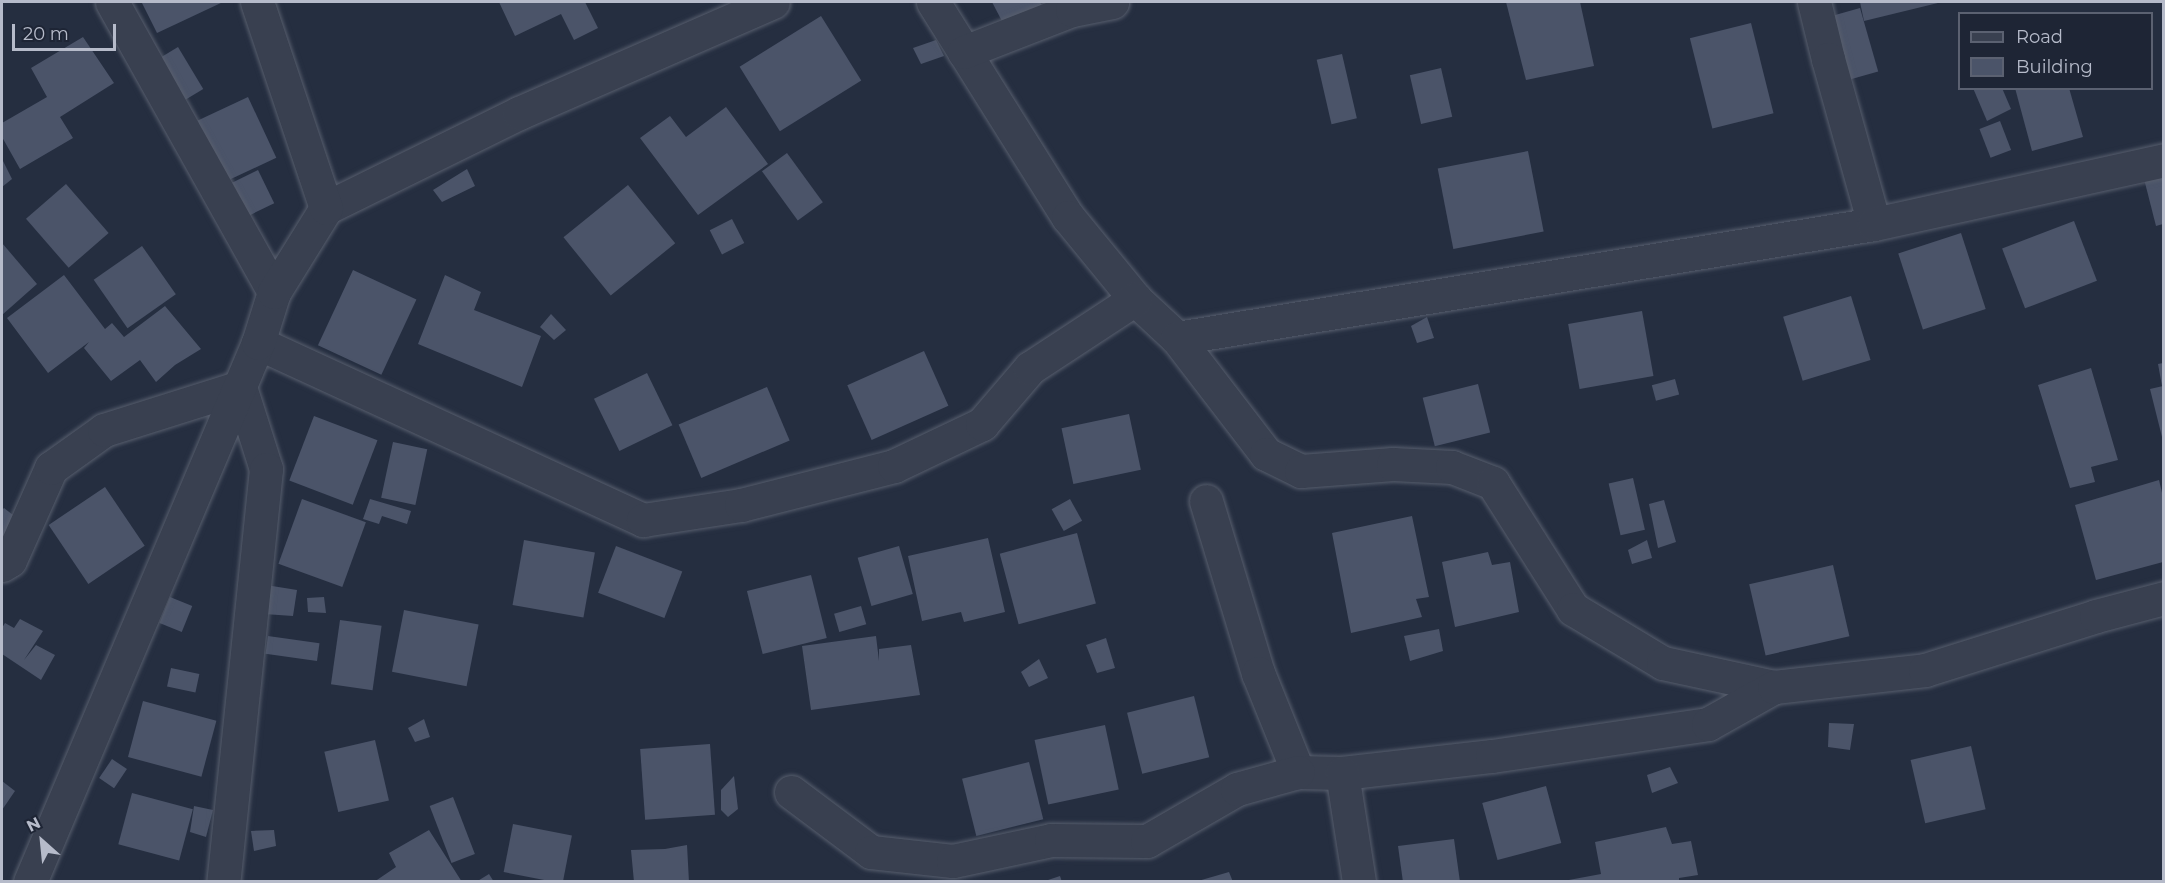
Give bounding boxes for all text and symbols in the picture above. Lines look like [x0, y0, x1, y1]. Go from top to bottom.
scale bar [15, 12, 118, 50]
legend [1958, 12, 2153, 90]
text: 20 m [23, 23, 69, 45]
text: Road [2016, 26, 2063, 48]
text: Building [2016, 56, 2093, 78]
north arrow [12, 811, 72, 871]
text: N [24, 813, 44, 836]

